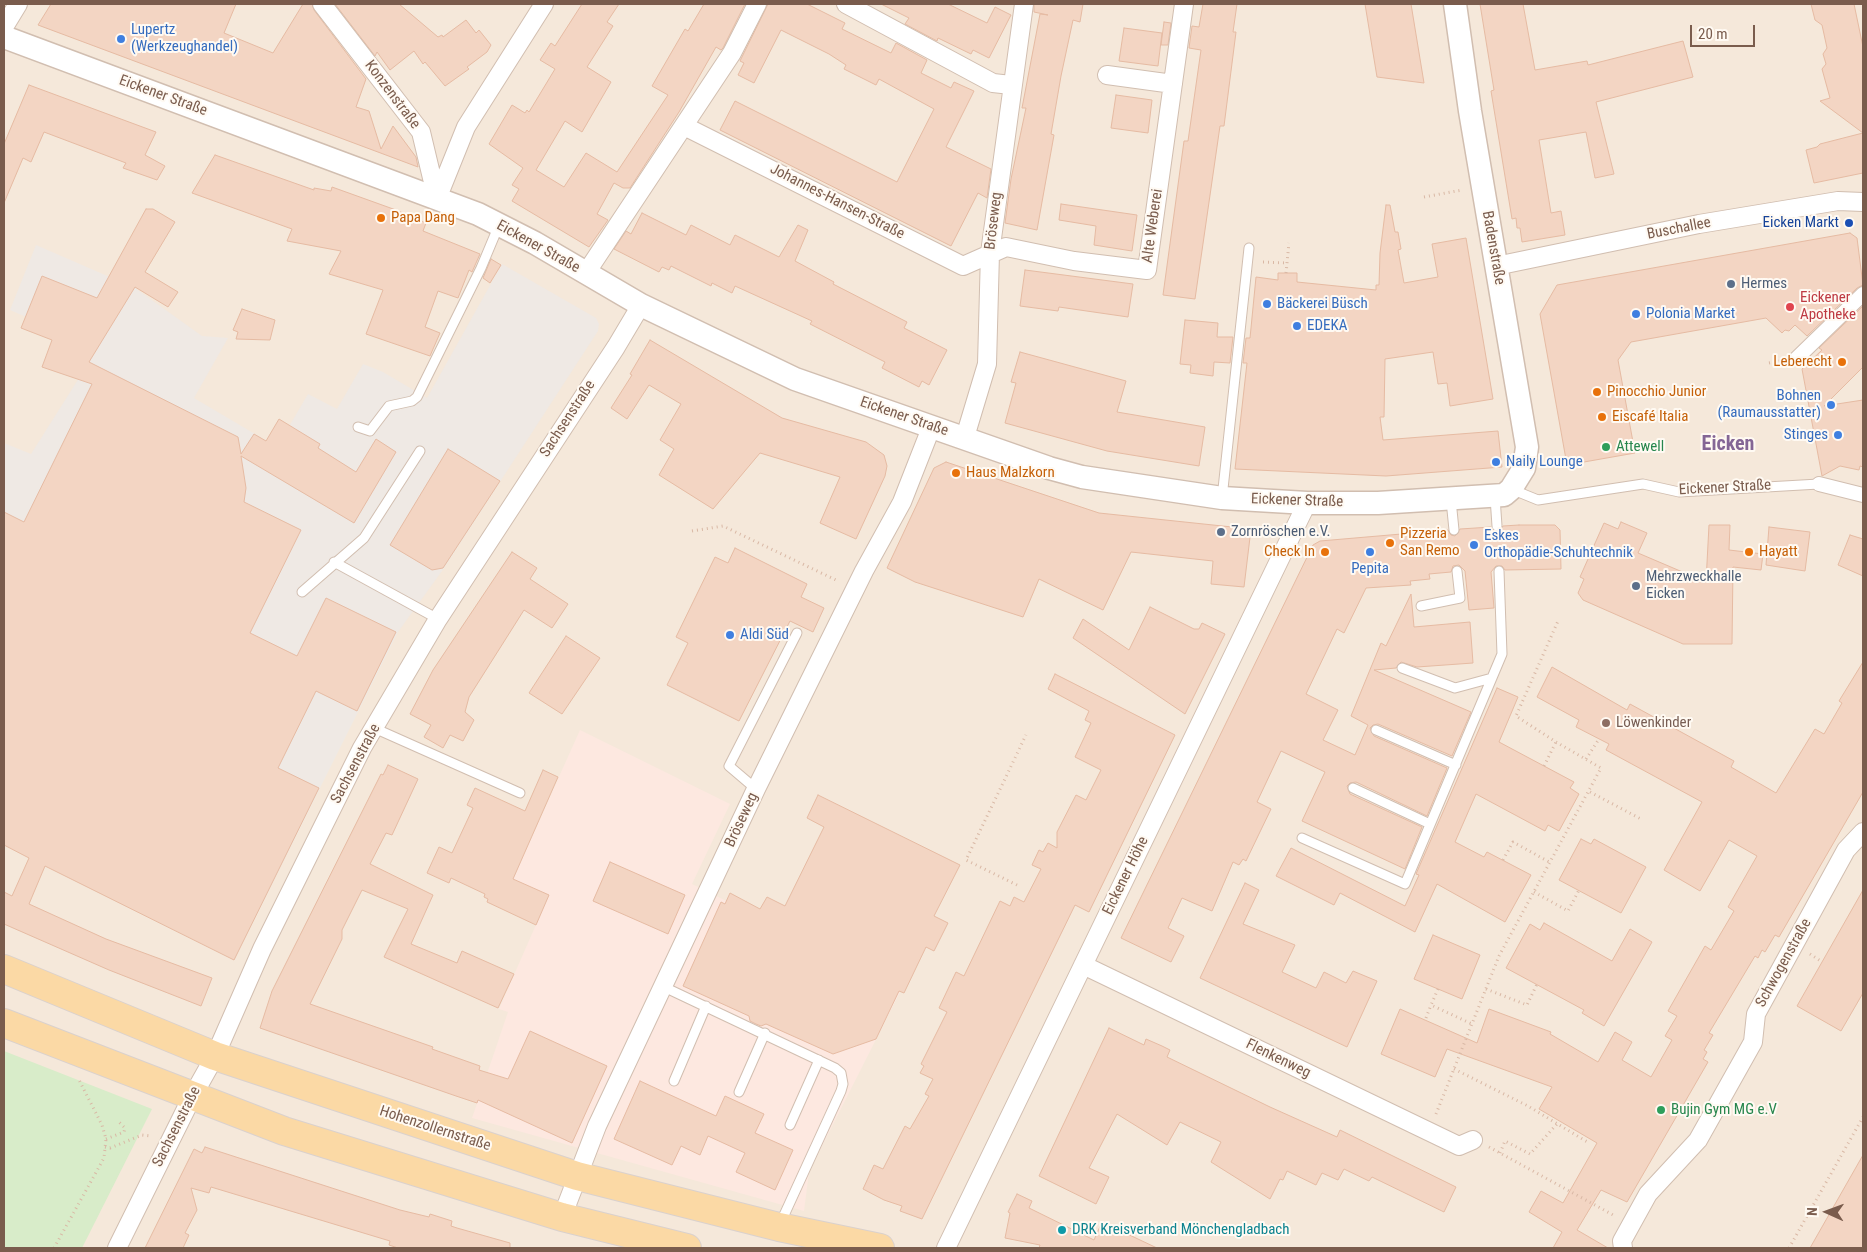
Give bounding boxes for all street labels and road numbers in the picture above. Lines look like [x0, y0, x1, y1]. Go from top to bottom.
street label: Konzenstraße [360, 57, 424, 133]
street label: Eickener Straße [117, 72, 209, 120]
street label: Johannes-Hansen-Straße [767, 160, 907, 244]
street label: Alte Weberei [1139, 188, 1167, 264]
street label: Bröseweg [982, 191, 1006, 251]
street label: Badenstraße [1478, 210, 1508, 286]
street label: Buschallee [1646, 214, 1712, 244]
street label: Eickener Straße [493, 217, 583, 277]
street label: Sachsenstraße [537, 377, 599, 461]
street label: Eickener Straße [857, 393, 951, 441]
street label: Eickener Straße [1678, 477, 1772, 499]
street label: Eickener Straße [1251, 490, 1343, 512]
street label: Sachsenstraße [327, 721, 385, 807]
street label: Bröseweg [722, 790, 762, 850]
street label: Eickener Höhe [1099, 834, 1153, 918]
street label: Schwogenstraße [1752, 916, 1816, 1010]
street label: Flenkenweg [1243, 1036, 1313, 1082]
street label: Sachsenstraße [149, 1084, 205, 1170]
street label: Hohenzollernstraße [377, 1103, 493, 1155]

